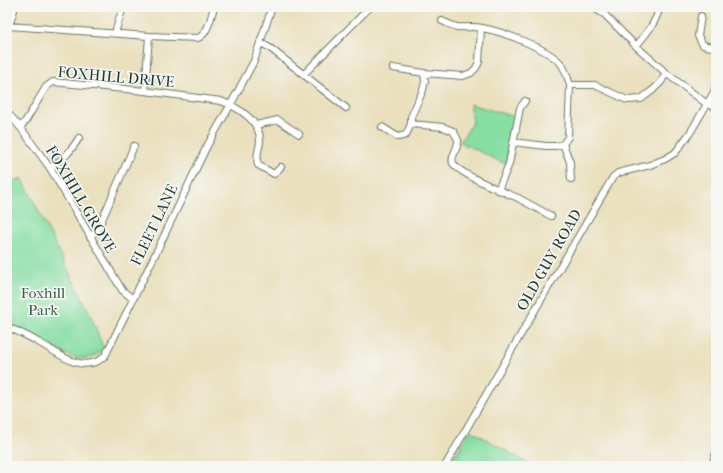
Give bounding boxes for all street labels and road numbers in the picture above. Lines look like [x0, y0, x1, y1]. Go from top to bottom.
street label: FOXHILL DRIVE [57, 63, 175, 91]
street label: FOXHILL GROVE [42, 142, 120, 256]
street label: FLEET LANE [127, 181, 181, 269]
street label: OLD GUY ROAD [513, 206, 585, 314]

